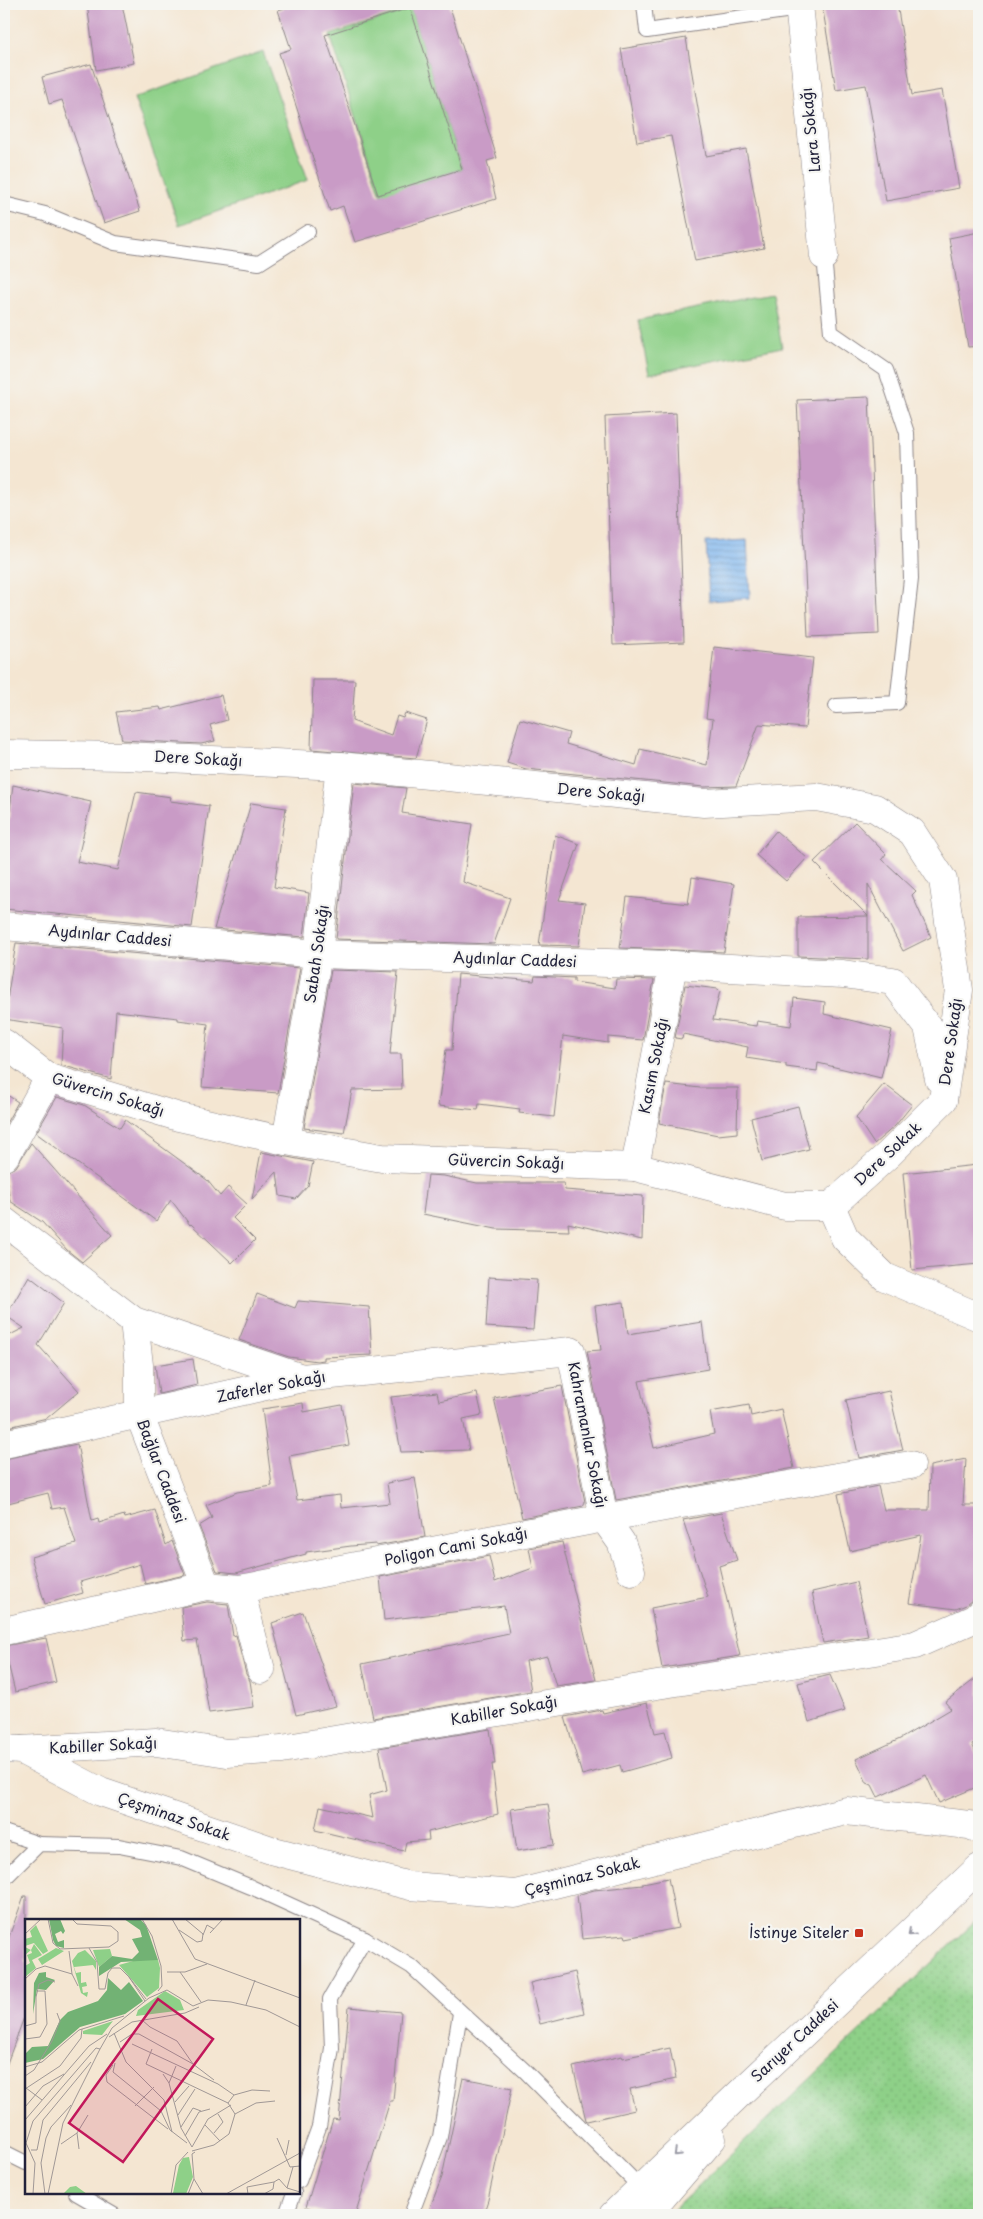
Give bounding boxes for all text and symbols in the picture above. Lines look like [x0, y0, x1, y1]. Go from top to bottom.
street label: Lara Sokağı [794, 87, 825, 174]
street label: Dere Sokağı [153, 744, 243, 771]
street label: Dere Sokağı [556, 776, 646, 807]
street label: Sabah Sokağı [297, 903, 334, 1005]
street label: Aydınlar Caddesi [48, 918, 173, 951]
street label: Aydınlar Caddesi [453, 945, 577, 972]
street label: Dere Sokağı [932, 996, 967, 1087]
street label: Kasım Sokağı [632, 1016, 673, 1116]
street label: Güvercin Sokağı [49, 1066, 168, 1122]
street label: Dere Sokak [848, 1115, 926, 1190]
street label: Güvercin Sokağı [447, 1147, 565, 1174]
street label: Kahramanlar Sokağı [563, 1360, 614, 1510]
street label: Zaferler Sokağı [214, 1364, 327, 1407]
street label: Bağlar Caddesi [132, 1415, 193, 1526]
street label: Poligon Cami Sokağı [382, 1520, 529, 1571]
street label: Kabiller Sokağı [448, 1689, 559, 1730]
street label: Kabiller Sokağı [48, 1730, 158, 1759]
street label: Çeşminaz Sokak [115, 1785, 235, 1846]
street label: Çeşminaz Sokak [521, 1850, 642, 1901]
inset map [25, 1919, 300, 2194]
place label: İstinye Siteler [749, 1920, 849, 1943]
marker: İstinye Siteler [853, 1927, 865, 1939]
one-way arrow [908, 1927, 917, 1936]
street label: Sarıyer Caddesi [745, 1993, 843, 2087]
one-way arrow [674, 2147, 683, 2156]

